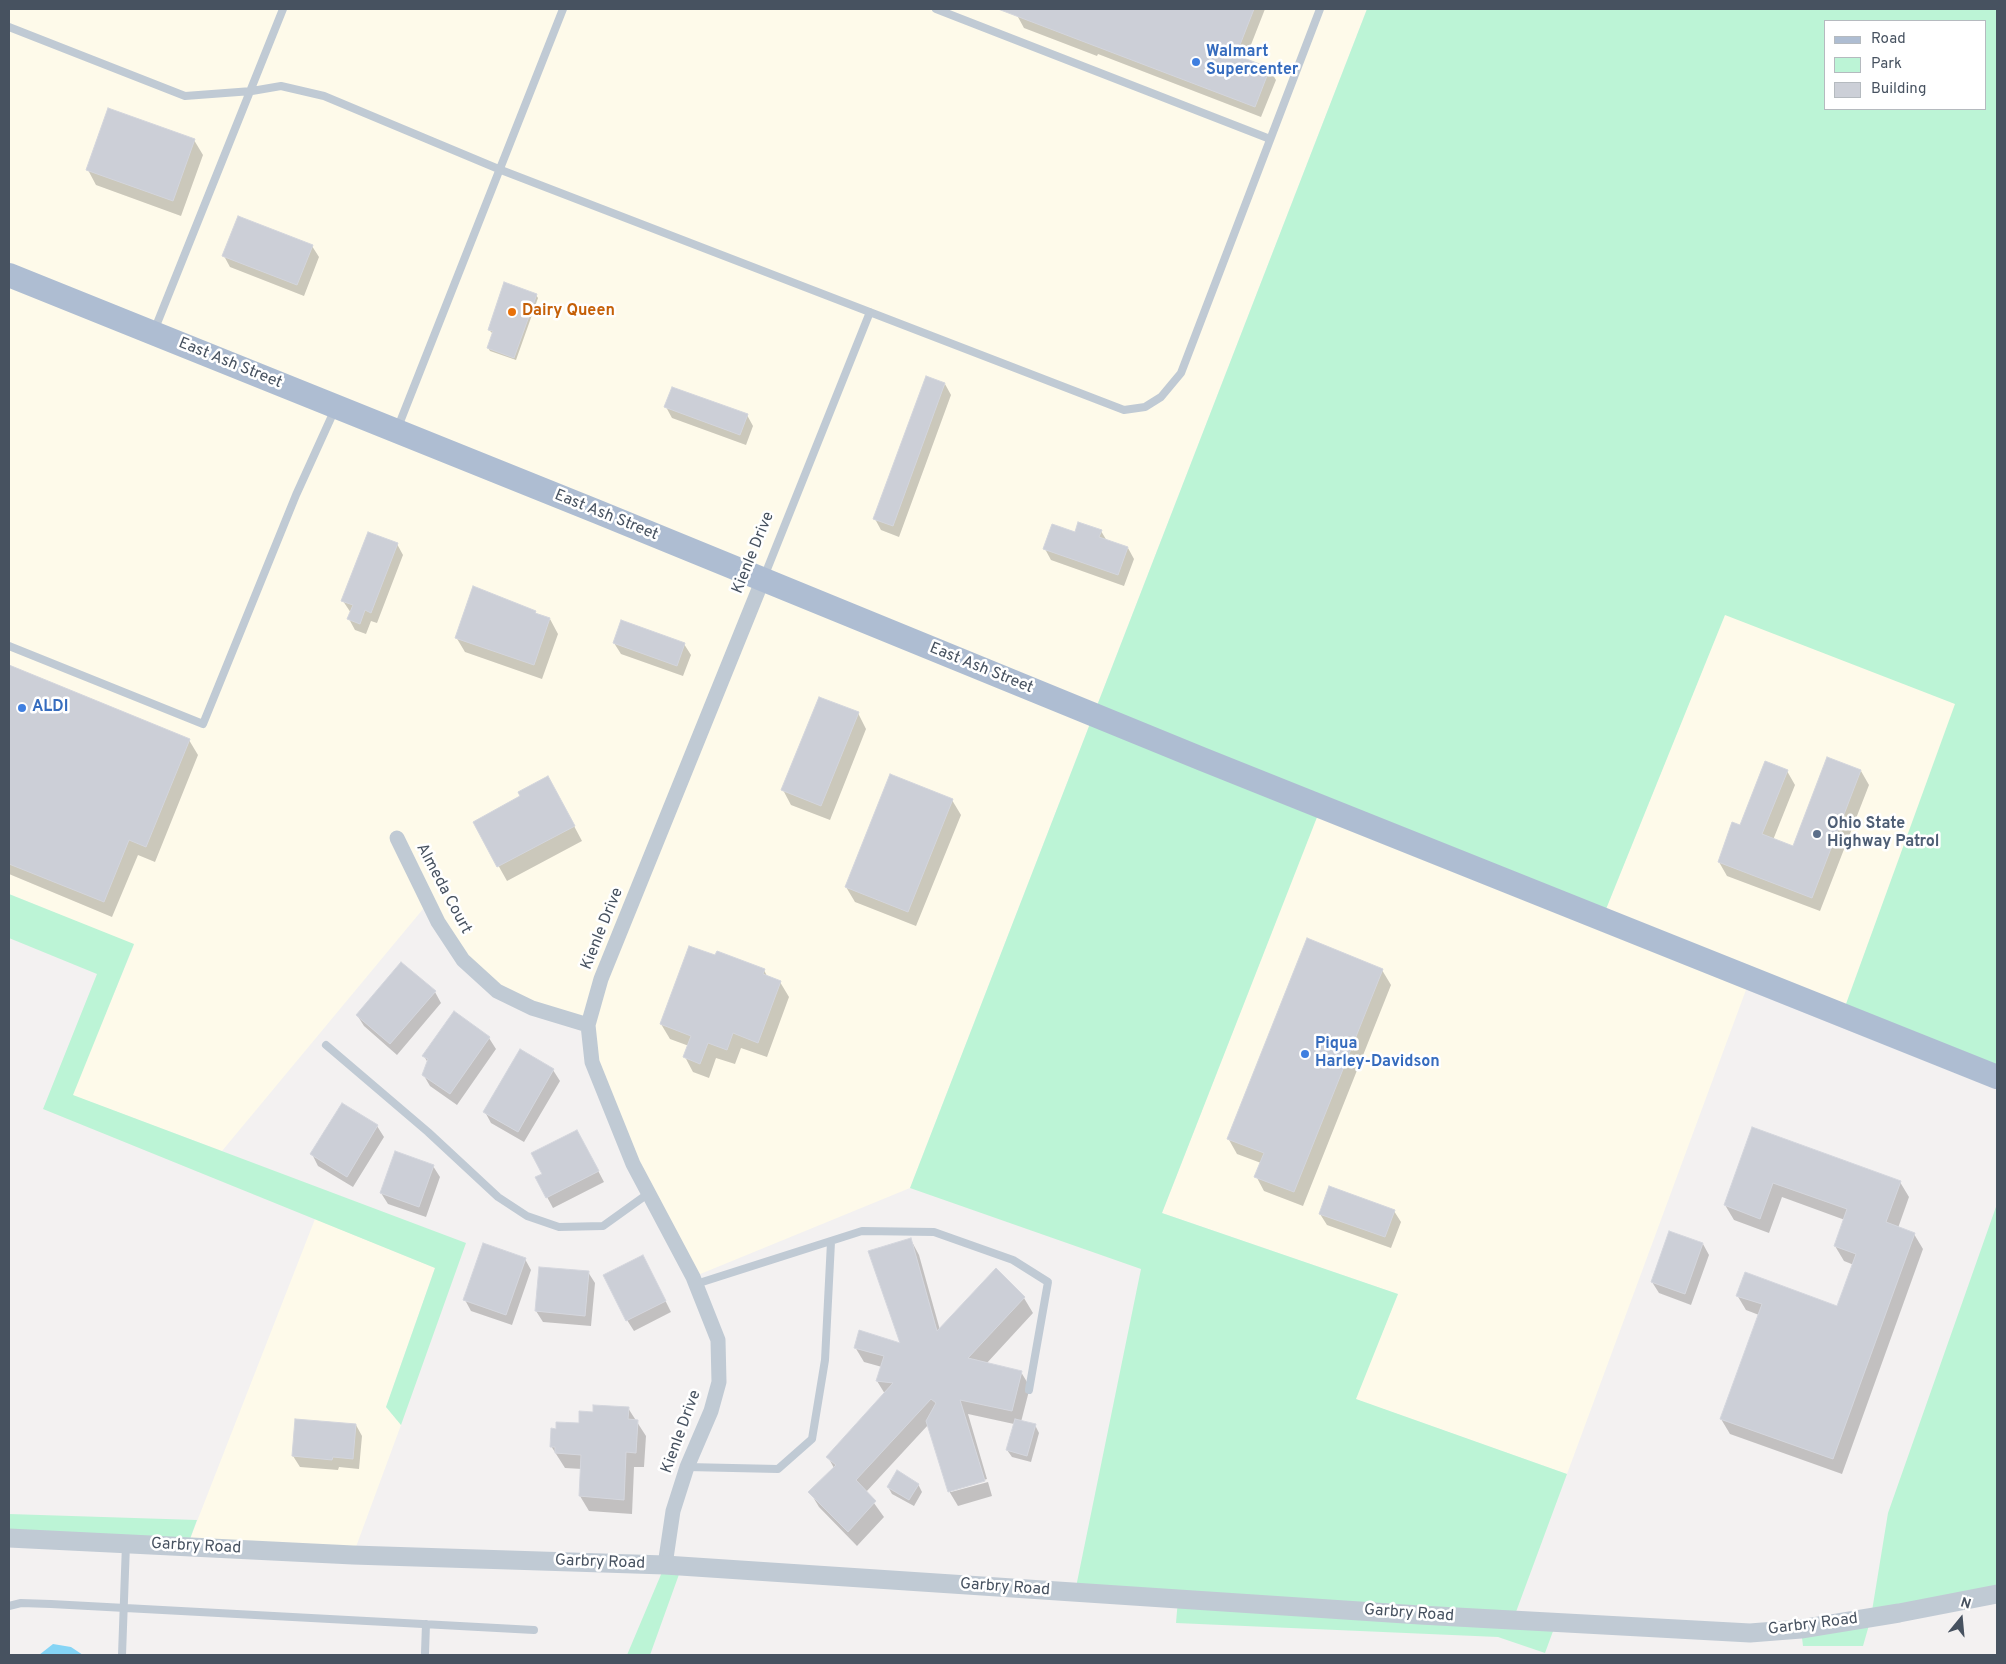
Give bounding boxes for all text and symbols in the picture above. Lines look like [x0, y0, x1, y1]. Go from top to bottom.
legend [1824, 20, 1986, 110]
text: Road [1871, 30, 1906, 49]
place label: Walmart Supercenter [1206, 43, 1299, 81]
text: Park [1871, 55, 1902, 74]
marker: Walmart Supercenter [1190, 56, 1202, 68]
text: Building [1871, 80, 1926, 99]
place label: Dairy Queen [522, 302, 615, 322]
marker: Dairy Queen [506, 306, 518, 318]
street label: East Ash Street [175, 334, 285, 394]
street label: East Ash Street [551, 486, 661, 546]
street label: Kienle Drive [729, 509, 779, 597]
street label: East Ash Street [926, 639, 1036, 699]
place label: ALDI [32, 698, 68, 718]
marker: ALDI [16, 702, 28, 714]
place label: Ohio State Highway Patrol [1827, 815, 1940, 853]
marker: Ohio State Highway Patrol [1811, 828, 1823, 840]
street label: Almeda Court [411, 840, 475, 938]
street label: Kienle Drive [578, 885, 628, 973]
place label: Piqua Harley-Davidson [1315, 1035, 1440, 1073]
marker: Piqua Harley-Davidson [1299, 1048, 1311, 1060]
street label: Kienle Drive [658, 1388, 706, 1476]
street label: Garbry Road [150, 1535, 242, 1559]
street label: Garbry Road [555, 1552, 645, 1574]
street label: Garbry Road [959, 1575, 1051, 1601]
north arrow [1936, 1594, 1986, 1644]
text: N [1958, 1595, 1973, 1614]
street label: Garbry Road [1363, 1601, 1455, 1627]
street label: Garbry Road [1767, 1610, 1859, 1640]

